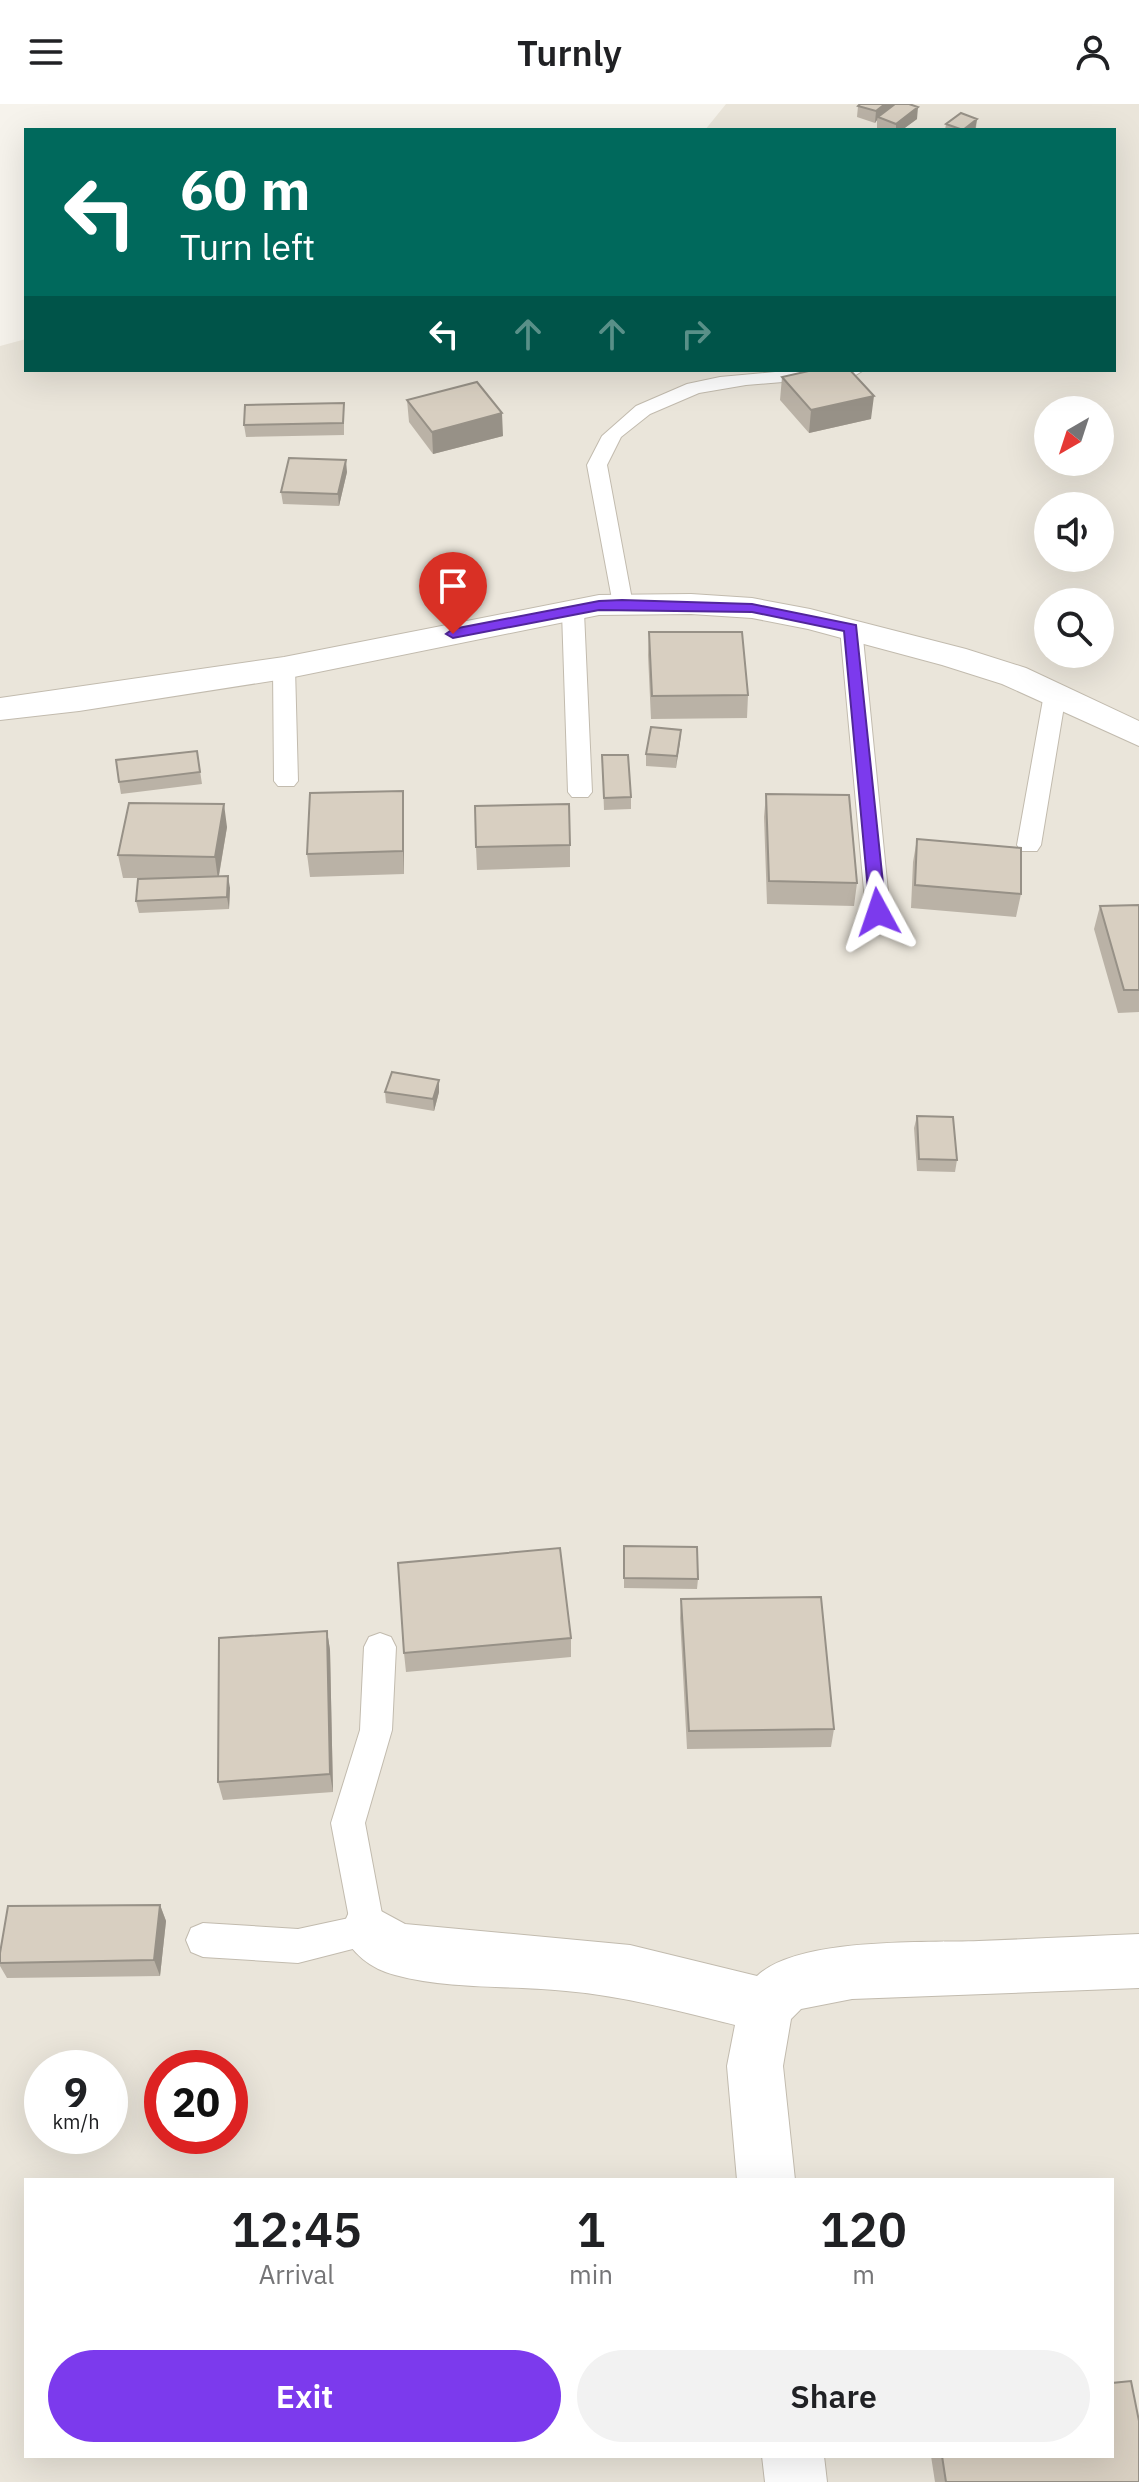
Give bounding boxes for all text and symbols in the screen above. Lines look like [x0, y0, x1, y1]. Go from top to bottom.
text: Turnly [517, 29, 622, 76]
icon: menu [24, 30, 68, 74]
icon: person [1071, 30, 1115, 74]
text: 60 m [180, 153, 310, 225]
icon: left [48, 160, 152, 264]
text: Turn left [180, 223, 315, 270]
icon: left [422, 312, 466, 356]
icon: ahead [506, 312, 550, 356]
icon: ahead [590, 312, 634, 356]
icon: right [674, 312, 718, 356]
north arrow [1034, 396, 1114, 476]
map controls [1034, 396, 1114, 668]
button: sound [1034, 492, 1114, 572]
pin [419, 552, 487, 634]
icon: arrive [431, 564, 475, 608]
button: search [1034, 588, 1114, 668]
position arrow [836, 870, 920, 954]
speed limit sign: 20 [144, 2050, 248, 2154]
text: 9 [64, 2066, 88, 2118]
text: km/h [52, 2108, 100, 2135]
text: 12:45 [231, 2198, 362, 2260]
text: 1 [577, 2198, 605, 2260]
text: 120 [820, 2198, 907, 2260]
text: Arrival [259, 2257, 334, 2291]
text: min [569, 2257, 613, 2291]
text: m [852, 2257, 875, 2291]
button: Exit [48, 2350, 561, 2442]
button: Share [577, 2350, 1090, 2442]

